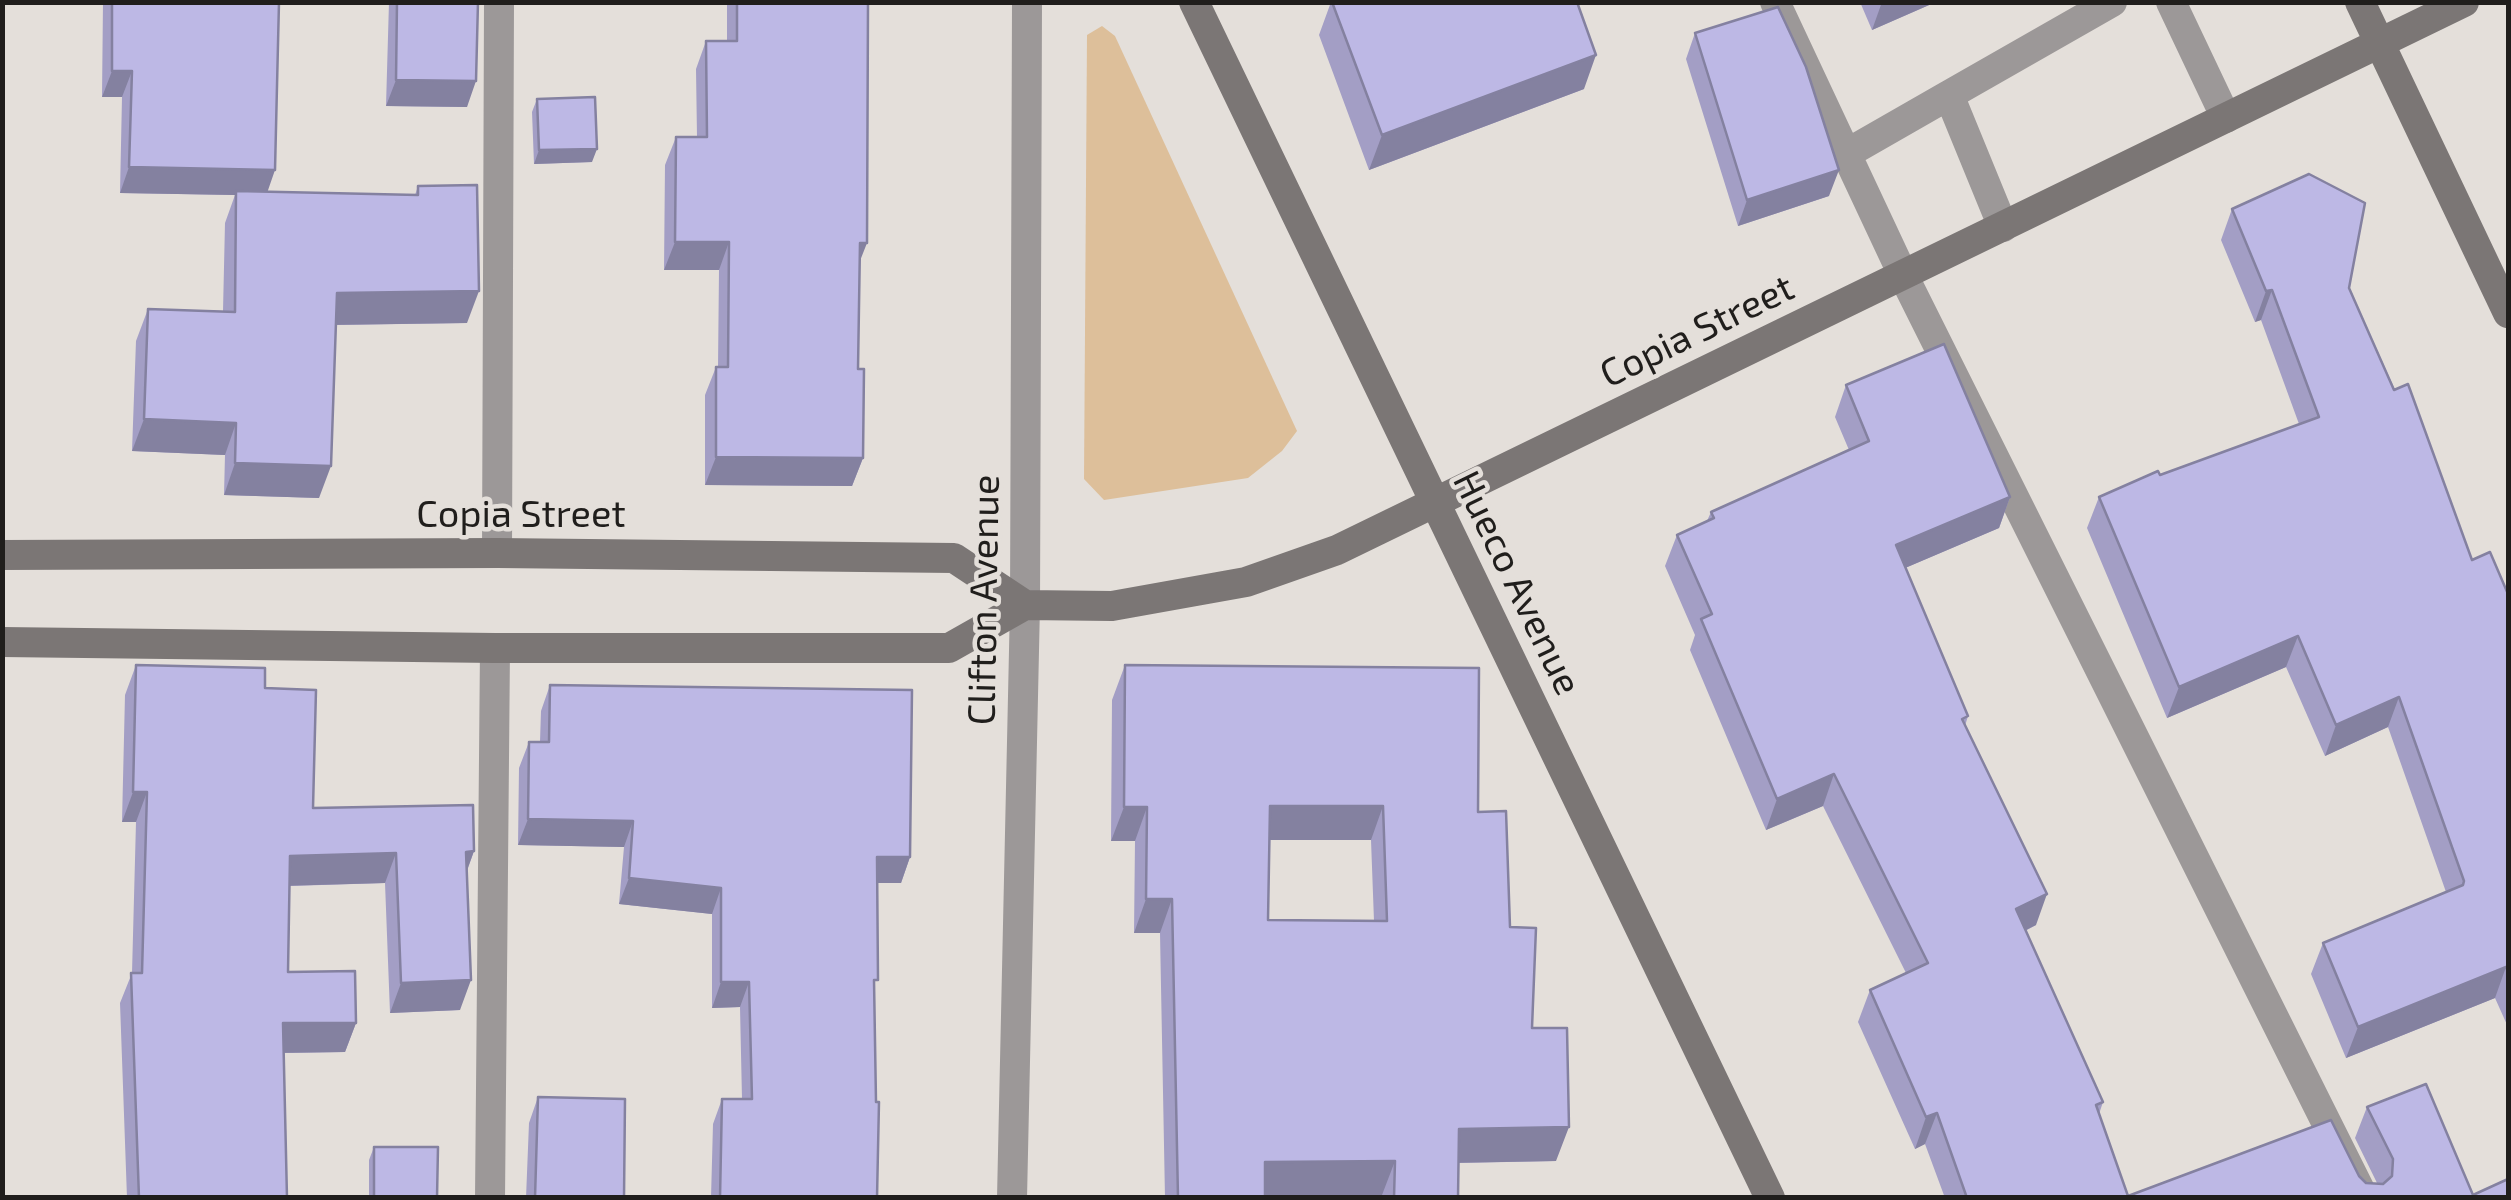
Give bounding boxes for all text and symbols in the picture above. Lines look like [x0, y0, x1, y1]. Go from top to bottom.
street label: Copia Street [1593, 265, 1801, 397]
street label: Hueco Avenue [1443, 464, 1591, 702]
street label: Clifton Avenue [959, 474, 1009, 726]
street label: Copia Street [416, 491, 626, 537]

